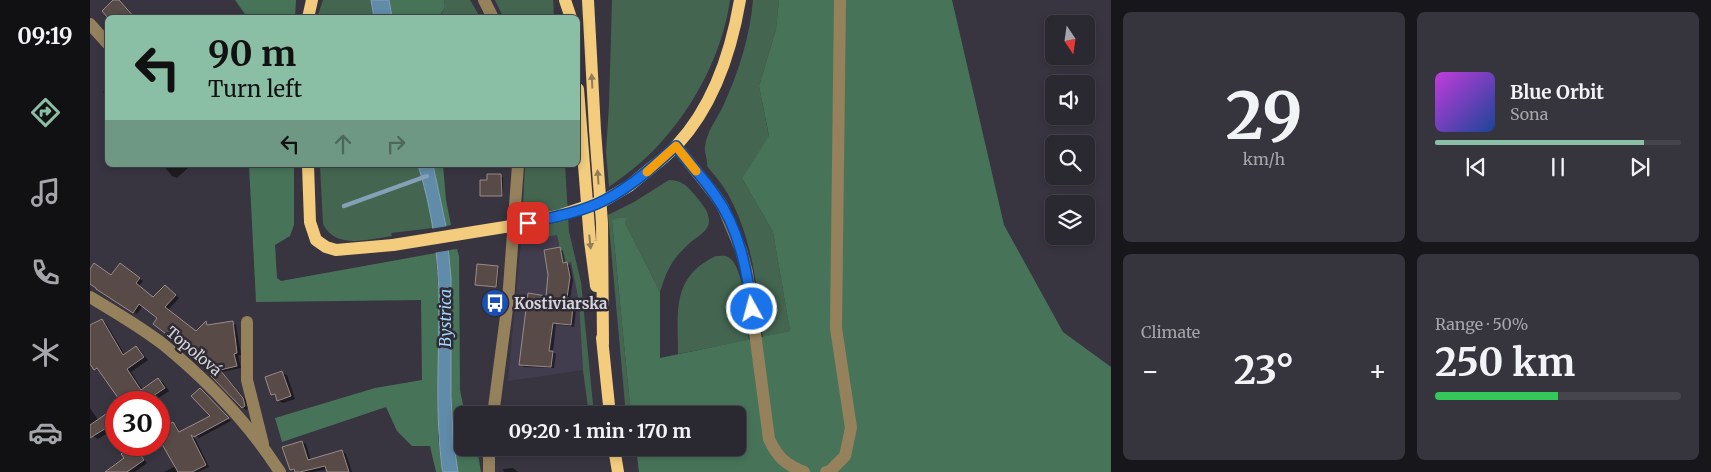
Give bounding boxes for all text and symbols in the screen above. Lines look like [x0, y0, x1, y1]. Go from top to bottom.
north arrow [1045, 15, 1095, 65]
map controls [1045, 15, 1095, 245]
text: 09:19 [17, 22, 73, 50]
text: 90 m [208, 32, 296, 76]
icon: left [125, 35, 190, 100]
one-way arrow [588, 73, 596, 89]
text: Turn left [208, 75, 302, 103]
button: sound [1045, 75, 1095, 125]
text: 29 [1225, 75, 1303, 157]
text: Blue Orbit [1510, 80, 1604, 104]
icon: directions [28, 95, 63, 130]
text: Sona [1510, 104, 1548, 124]
icon: left [276, 130, 304, 158]
icon: ahead [329, 130, 357, 158]
icon: right [382, 130, 410, 158]
button: search [1045, 135, 1095, 185]
text: km/h [1243, 149, 1285, 169]
icon: previous [1462, 153, 1490, 181]
icon: pause [1544, 153, 1572, 181]
icon: next [1626, 153, 1654, 181]
one-way arrow [594, 168, 602, 184]
icon: music [28, 175, 63, 210]
button: layers [1045, 195, 1095, 245]
pin [507, 202, 549, 244]
icon: arrive [514, 209, 542, 237]
one-way arrow [586, 234, 594, 250]
icon: phone [28, 255, 63, 290]
position arrow [725, 282, 777, 334]
bus stop icon: Kostiviarska [480, 288, 510, 318]
water label: Bystrica [435, 289, 455, 347]
place label: Kostiviarska [514, 294, 608, 313]
text: Range · 50% [1435, 314, 1528, 334]
street label: Topoľová [162, 322, 226, 380]
text: Climate [1141, 322, 1200, 342]
icon: climate [28, 335, 63, 370]
text: 250 km [1435, 339, 1575, 386]
text: 23° [1234, 347, 1294, 394]
text: − [1141, 353, 1160, 389]
text: + [1368, 353, 1387, 389]
speed limit sign: 30 [105, 391, 170, 456]
icon: car [28, 415, 63, 450]
text: 09:20 · 1 min · 170 m [509, 419, 691, 443]

